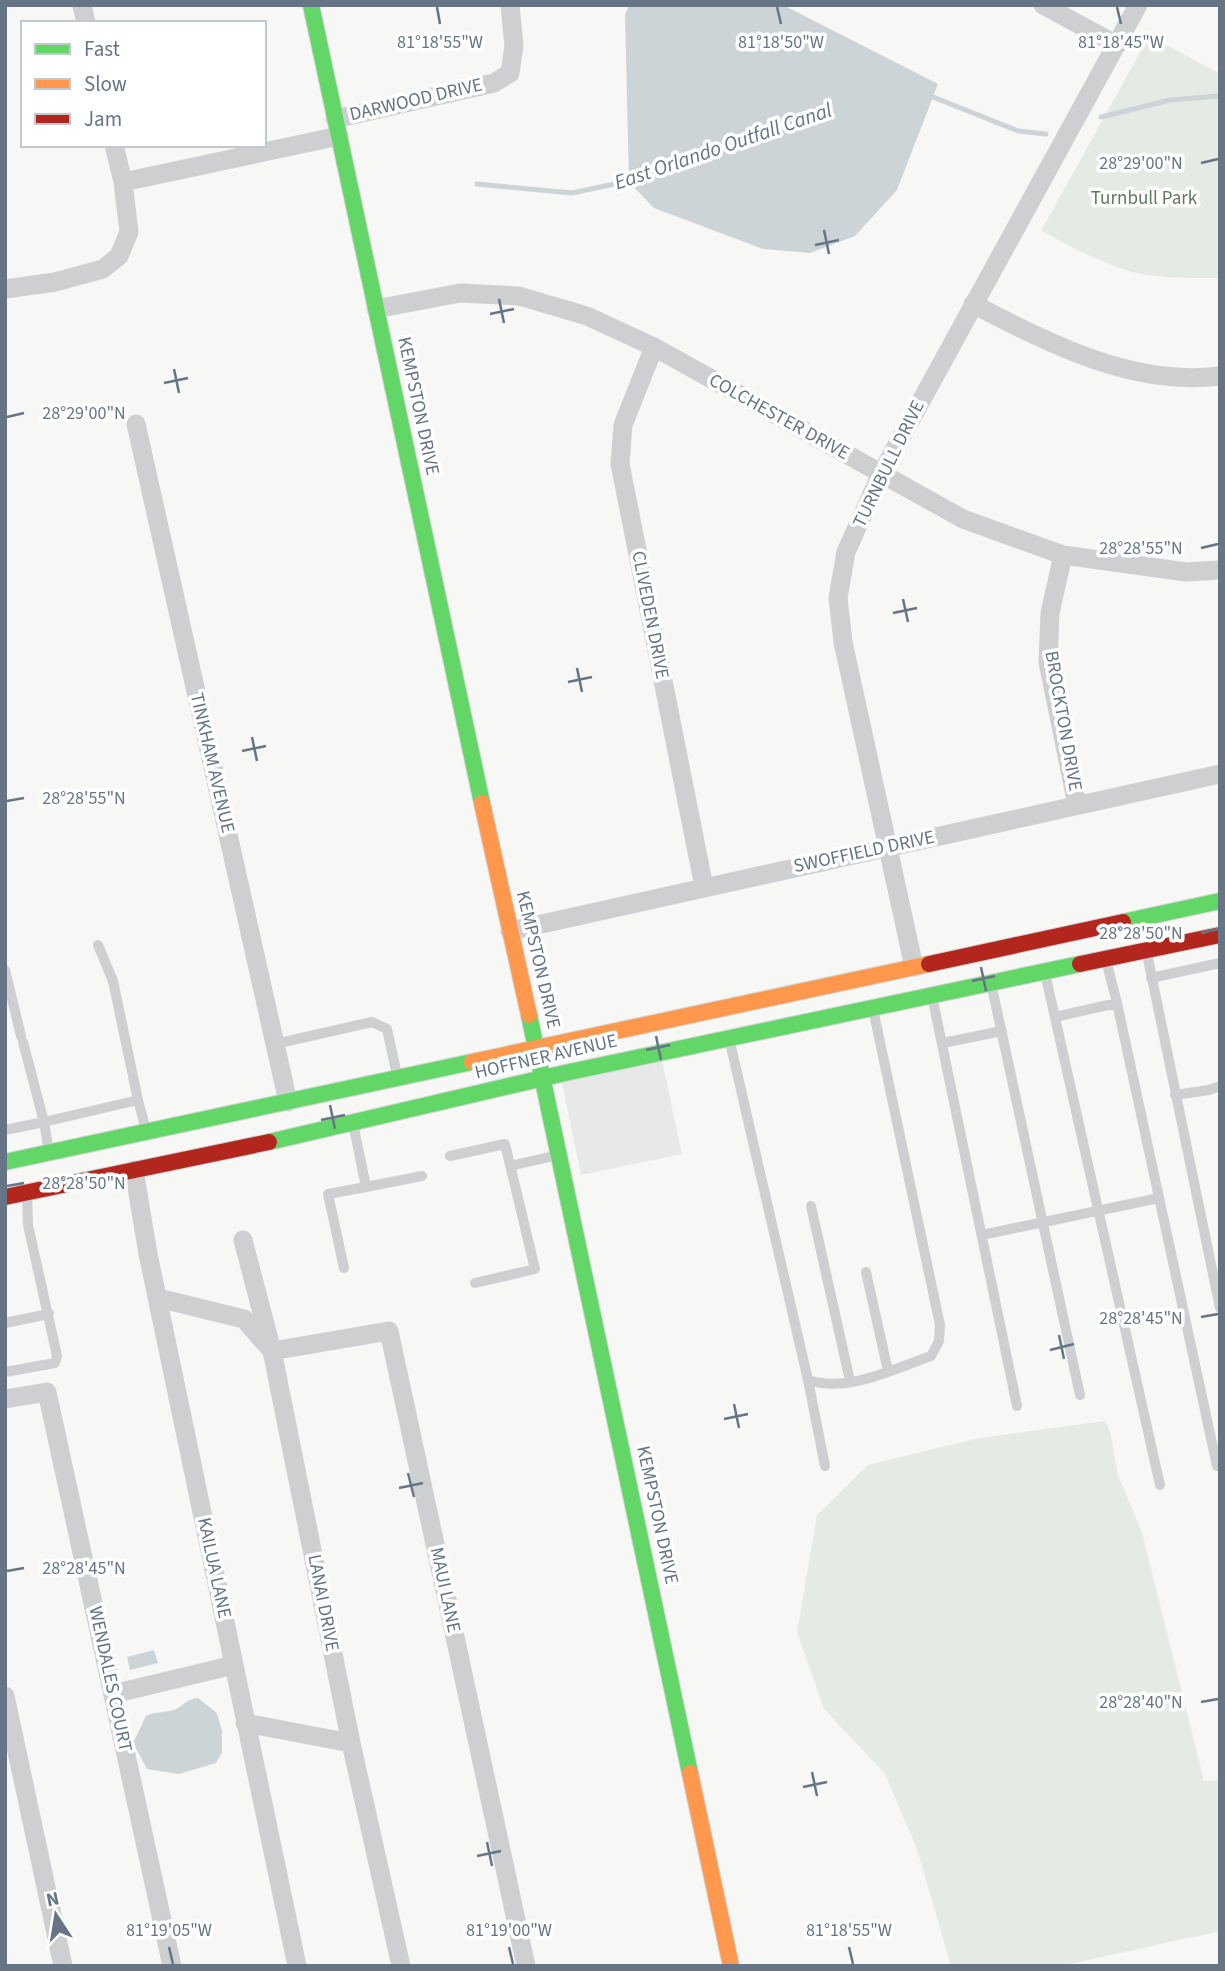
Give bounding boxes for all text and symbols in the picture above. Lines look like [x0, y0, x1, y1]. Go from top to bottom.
legend [21, 21, 266, 147]
text: 81°18'55"W [397, 30, 483, 55]
text: 81°18'50"W [738, 30, 824, 55]
text: 81°18'45"W [1078, 30, 1164, 55]
text: Fast [84, 34, 120, 64]
text: Slow [84, 69, 127, 99]
street label: DARWOOD DRIVE [347, 72, 485, 128]
water label: East Orlando Outfall Canal [610, 94, 837, 197]
text: Jam [84, 104, 122, 134]
text: 28°29'00"N [1099, 151, 1183, 176]
park label: Turnbull Park [1091, 185, 1198, 212]
street label: KEMPSTON DRIVE [390, 334, 446, 478]
street label: COLCHESTER DRIVE [704, 367, 854, 467]
street label: TURNBULL DRIVE [847, 396, 931, 532]
text: 28°29'00"N [42, 401, 126, 426]
text: 28°28'55"N [1099, 536, 1183, 561]
street label: CLIVEDEN DRIVE [624, 549, 676, 681]
street label: BROCKTON DRIVE [1037, 649, 1089, 793]
street label: TINKHAM AVENUE [183, 690, 241, 836]
text: 28°28'55"N [42, 786, 126, 811]
street label: SWOFFIELD DRIVE [791, 824, 937, 880]
street label: KEMPSTON DRIVE [509, 888, 567, 1032]
text: 28°28'50"N [1099, 921, 1183, 946]
street label: HOFFNER AVENUE [472, 1028, 620, 1086]
text: 28°28'50"N [42, 1171, 126, 1196]
text: 28°28'45"N [1099, 1306, 1183, 1331]
street label: KEMPSTON DRIVE [629, 1443, 685, 1587]
street label: KAILUA LANE [190, 1515, 238, 1621]
street label: MAUI LANE [423, 1545, 467, 1635]
street label: LANAI DRIVE [300, 1552, 346, 1654]
text: 28°28'45"N [42, 1556, 126, 1581]
street label: WENDALES COURT [81, 1604, 139, 1754]
text: 28°28'40"N [1099, 1690, 1183, 1715]
north arrow [21, 1880, 91, 1950]
text: N [44, 1885, 62, 1914]
text: 81°19'05"W [126, 1918, 212, 1943]
text: 81°19'00"W [466, 1918, 552, 1943]
text: 81°18'55"W [806, 1918, 892, 1943]

